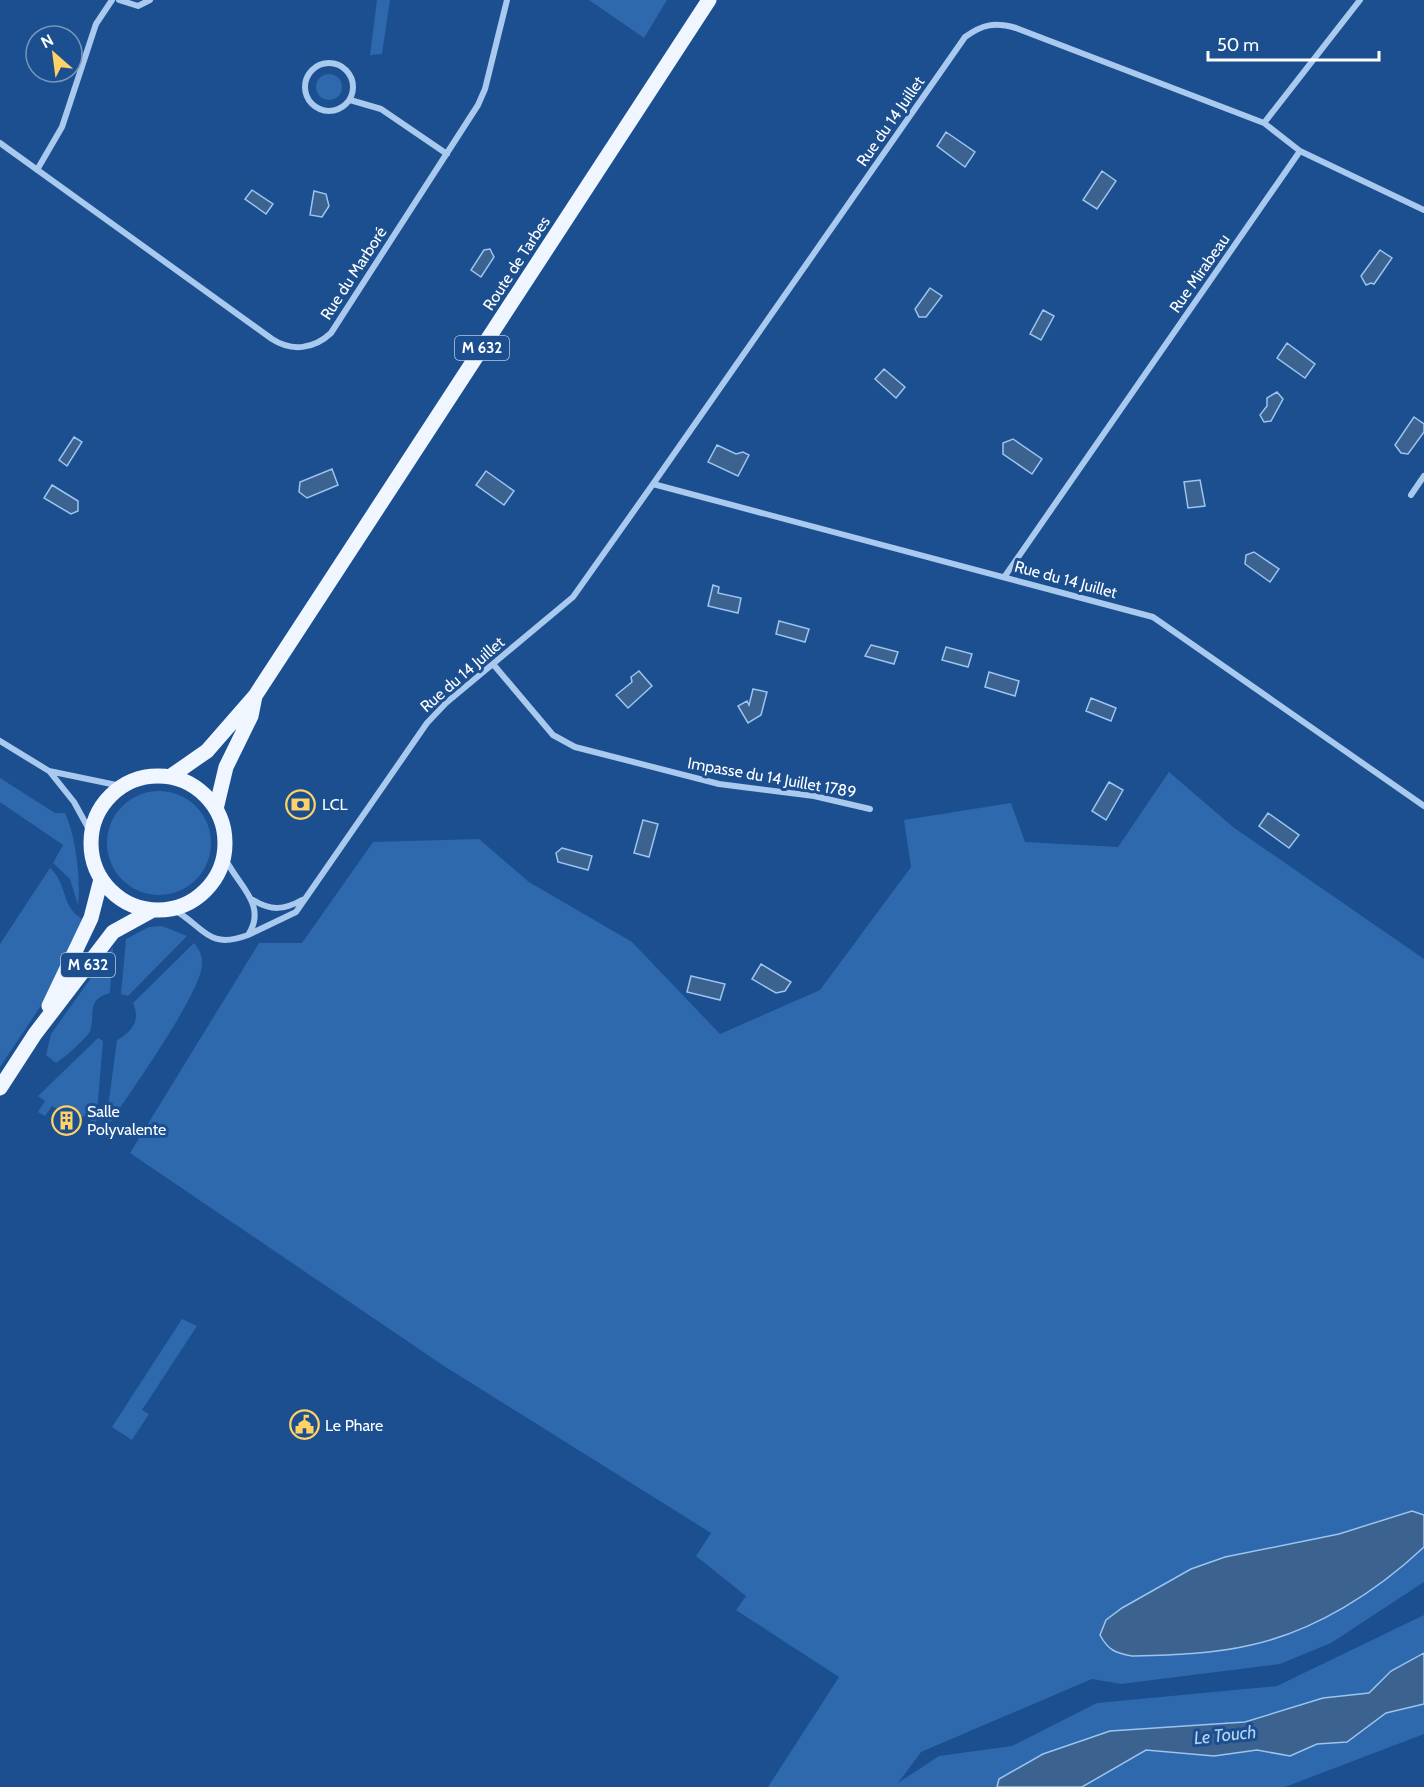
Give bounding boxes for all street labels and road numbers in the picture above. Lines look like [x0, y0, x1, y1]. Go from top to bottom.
street label: Rue du 14 Juillet [852, 72, 929, 170]
street label: Route de Tarbes [479, 212, 554, 314]
street label: Rue du Marboré [316, 223, 390, 323]
street label: Rue Mirabeau [1165, 230, 1233, 316]
road number: M 632 [455, 336, 509, 360]
street label: Rue du 14 Juillet [1013, 557, 1120, 602]
street label: Rue du 14 Juillet [416, 632, 509, 716]
street label: Impasse du 14 Juillet 1789 [686, 753, 858, 802]
road number: M 632 [61, 953, 115, 977]

